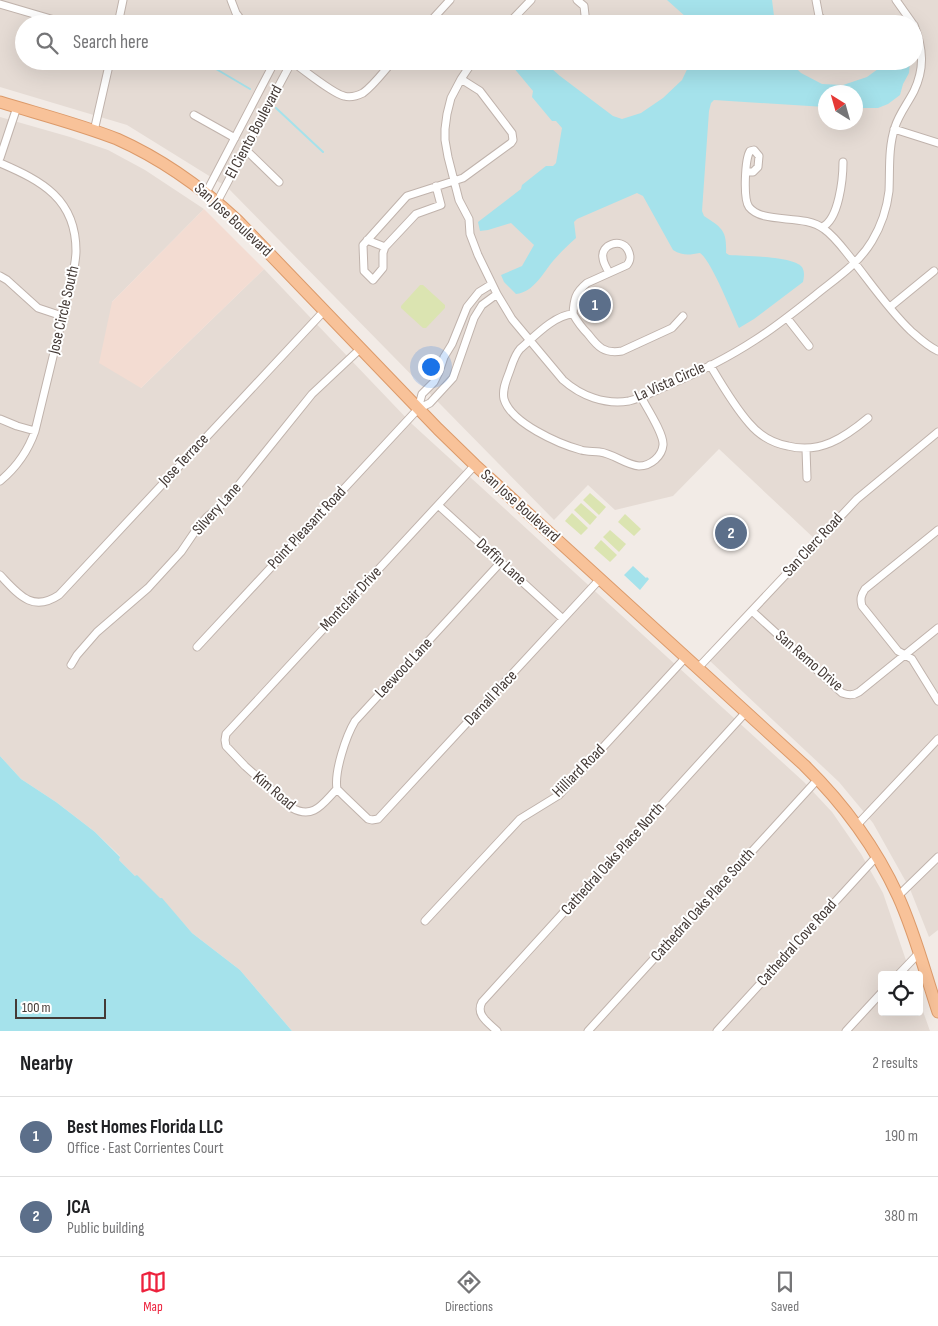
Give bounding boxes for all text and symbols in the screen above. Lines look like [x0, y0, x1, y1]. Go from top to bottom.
search box [15, 15, 923, 70]
icon: search [33, 29, 61, 57]
text: Search here [73, 31, 149, 54]
street label: El Ciento Boulevard [221, 82, 287, 182]
north arrow [818, 85, 863, 130]
street label: San Jose Boulevard [190, 179, 276, 261]
street label: Jose Circle South [44, 264, 83, 357]
pin: 1 [579, 286, 611, 324]
your location [418, 354, 444, 380]
street label: La Vista Circle [632, 358, 708, 406]
street label: Jose Terrace [154, 430, 213, 491]
street label: San Jose Boulevard [477, 466, 563, 546]
street label: Silvery Lane [188, 479, 246, 539]
street label: Point Pleasant Road [264, 483, 350, 573]
street label: San Clerc Road [779, 509, 847, 581]
pin: 2 [715, 514, 747, 552]
street label: Daffin Lane [472, 535, 530, 589]
street label: Montclair Drive [316, 563, 386, 635]
street label: San Remo Drive [771, 626, 847, 696]
street label: Leewood Lane [371, 634, 437, 702]
street label: Darnall Place [461, 666, 521, 730]
street label: Hilliard Road [549, 741, 609, 801]
street label: Kim Road [249, 768, 299, 814]
street label: Cathedral Oaks Place North [557, 799, 669, 919]
street label: Cathedral Oaks Place South [647, 845, 759, 965]
street label: Cathedral Cove Road [753, 896, 841, 990]
map controls [878, 971, 923, 1016]
button: locate [878, 971, 923, 1016]
scale bar [15, 996, 106, 1019]
text: 100 m [22, 999, 51, 1016]
text: Nearby [20, 1051, 73, 1076]
text: 2 results [872, 1054, 918, 1073]
text: Best Homes Florida LLC [67, 1116, 223, 1139]
text: 1 [33, 1127, 39, 1146]
text: 190 m [885, 1127, 918, 1146]
text: Office · East Corrientes Court [67, 1139, 224, 1158]
text: JCA [67, 1196, 90, 1219]
text: 2 [32, 1207, 40, 1226]
text: 380 m [884, 1207, 918, 1226]
text: Public building [67, 1219, 144, 1238]
tab: Map [139, 1268, 167, 1315]
tab: Directions [445, 1268, 493, 1315]
tab: Saved [771, 1268, 799, 1315]

